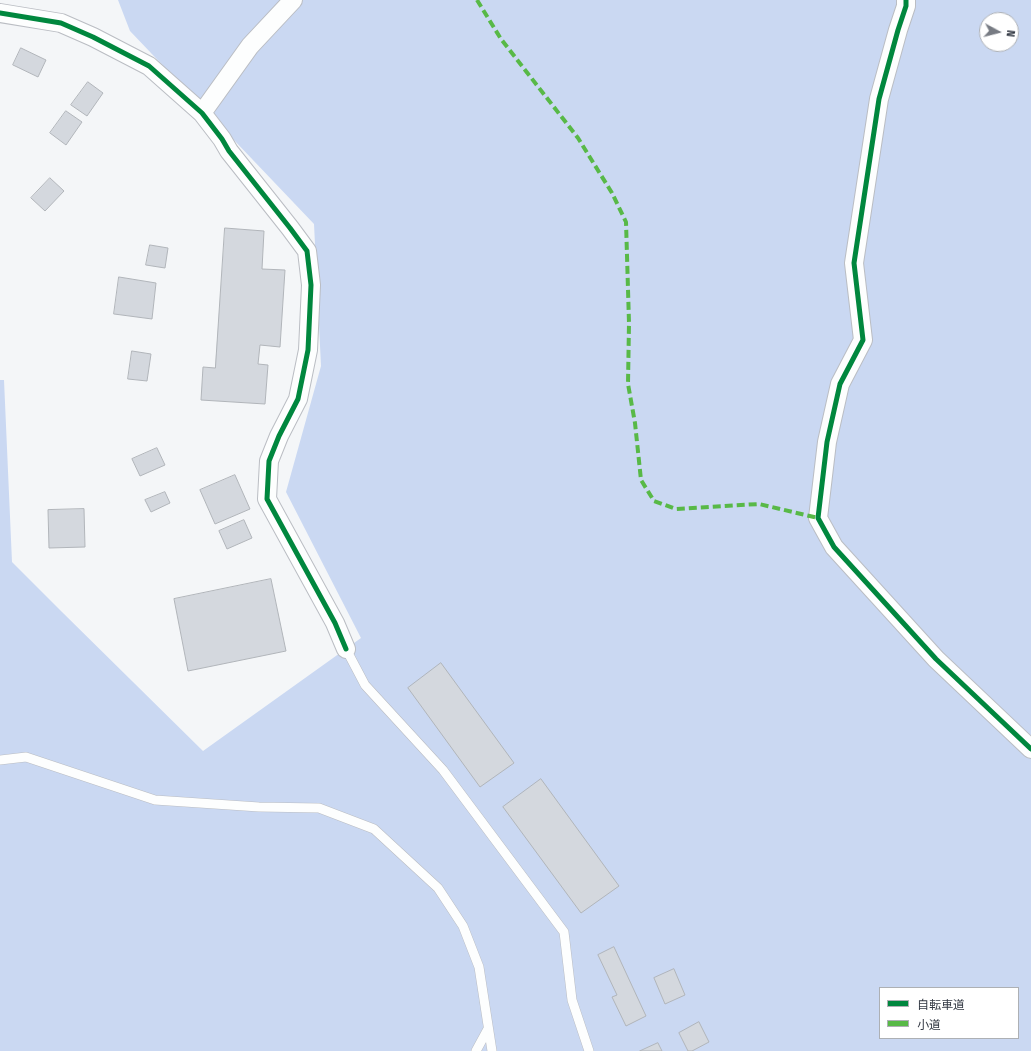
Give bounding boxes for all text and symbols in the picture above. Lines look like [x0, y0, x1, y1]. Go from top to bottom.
north arrow [979, 12, 1019, 52]
text: N [1004, 29, 1017, 37]
legend [879, 987, 1019, 1039]
text: 自転車道 [917, 998, 965, 1012]
text: 小道 [917, 1018, 941, 1032]

